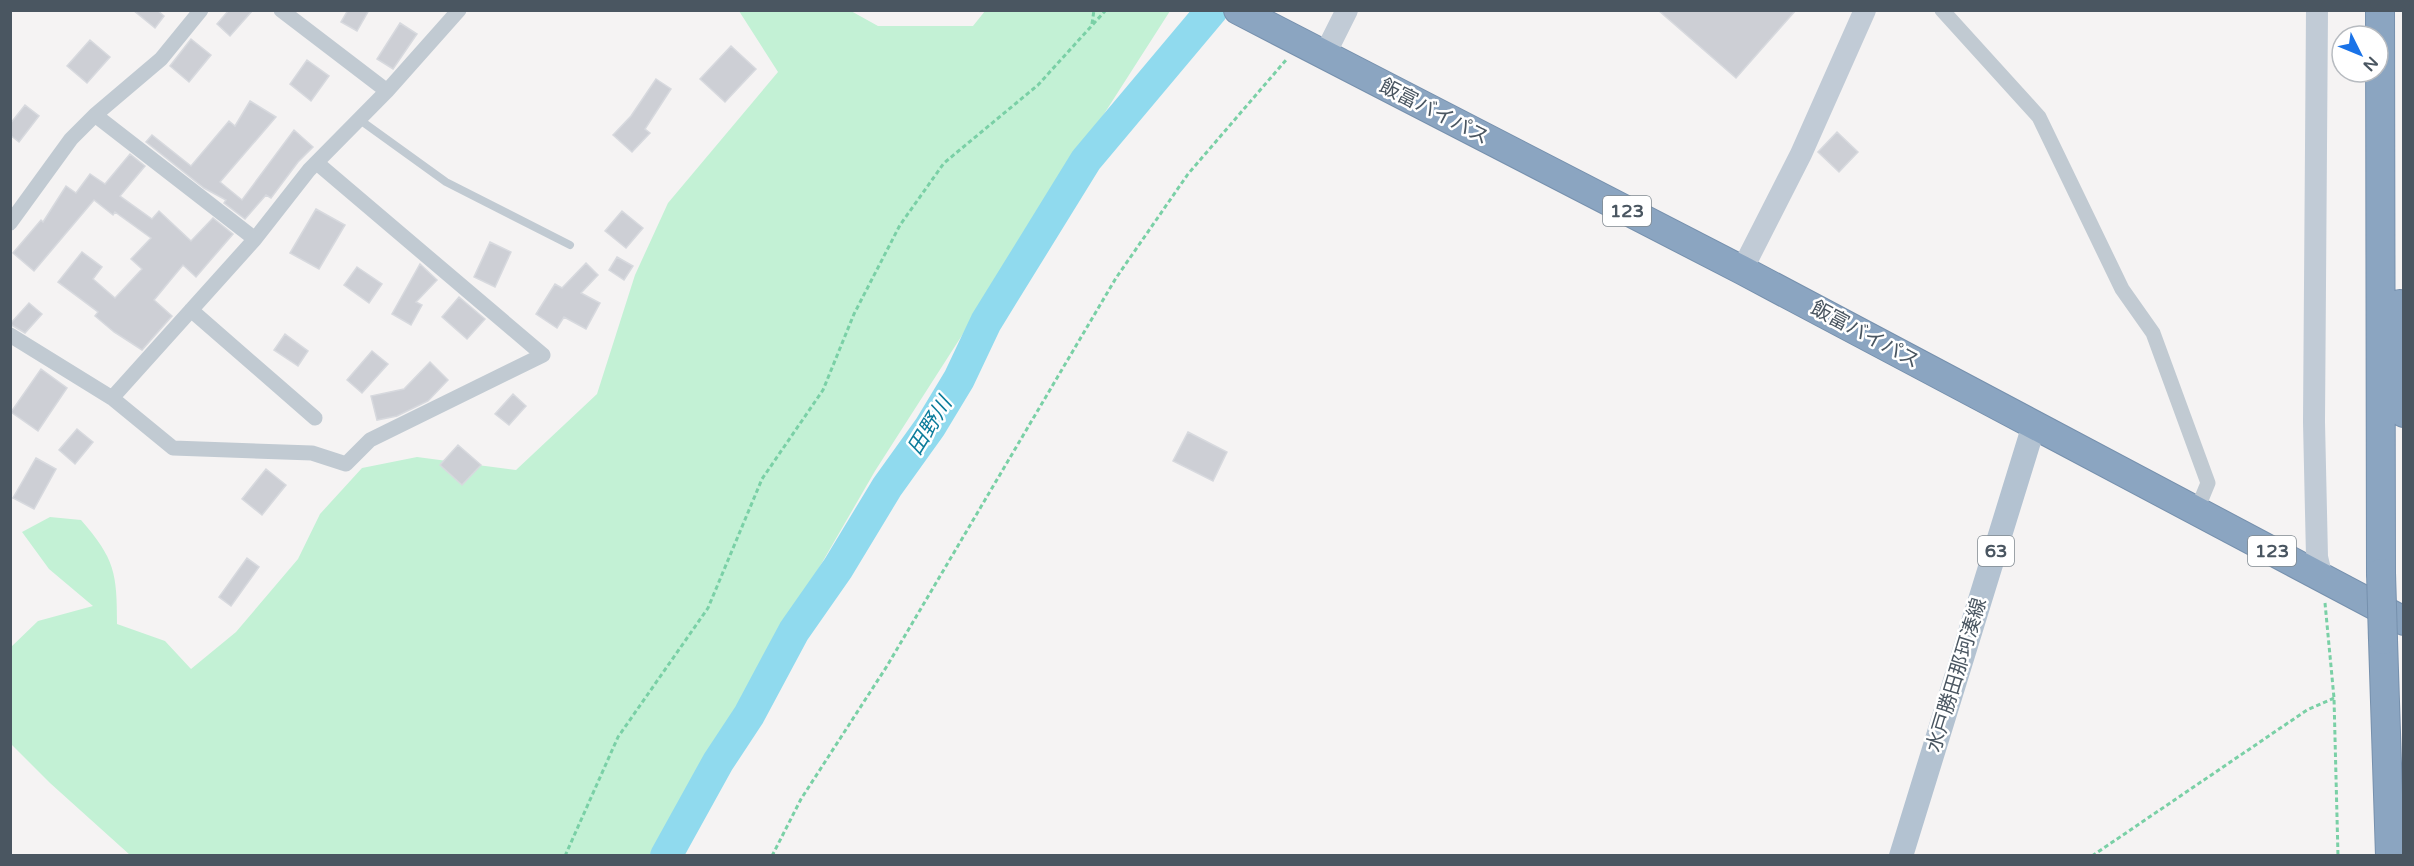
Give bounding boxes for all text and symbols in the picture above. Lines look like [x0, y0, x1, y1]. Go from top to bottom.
north arrow [2330, 24, 2390, 84]
text: N [2359, 52, 2382, 75]
street label: 飯富バイパス [1375, 74, 1493, 150]
road number: 123 [1603, 196, 1651, 226]
street label: 飯富バイパス [1807, 296, 1923, 374]
water label: 田野川 [903, 391, 958, 459]
road number: 63 [1978, 536, 2014, 566]
road number: 123 [2248, 536, 2296, 566]
street label: 水戸勝田那珂湊線 [1922, 595, 1992, 755]

